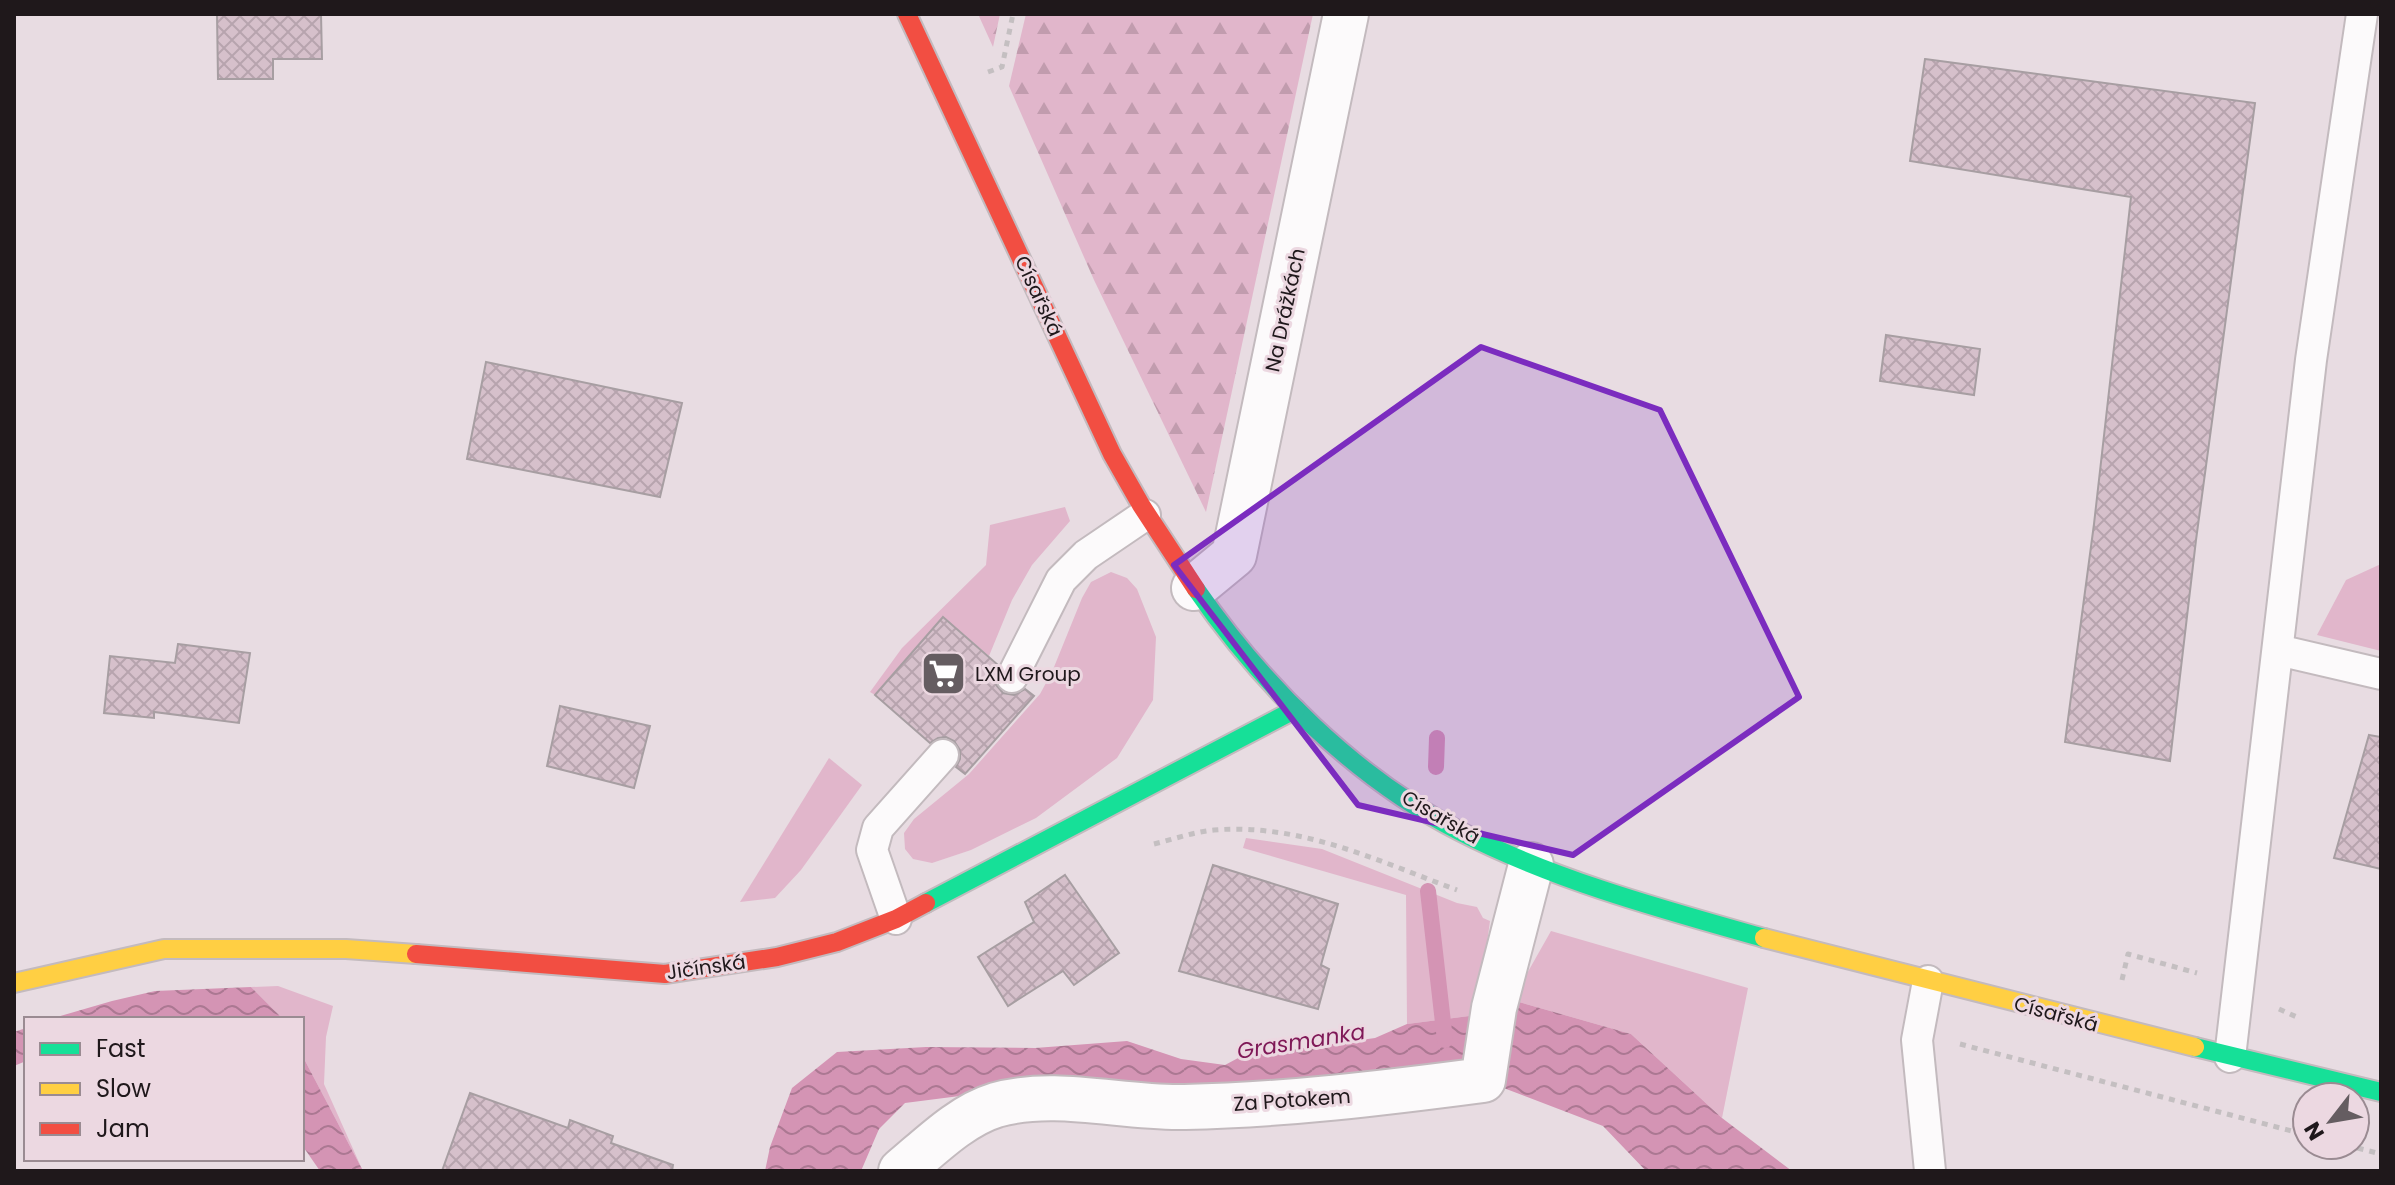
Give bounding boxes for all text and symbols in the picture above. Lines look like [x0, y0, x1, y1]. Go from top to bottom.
street label: Na Drážkách [1258, 246, 1312, 374]
street label: Císařská [1008, 251, 1070, 341]
supermarket icon: LXM Group [920, 650, 968, 698]
place label: LXM Group [975, 660, 1081, 688]
street label: Císařská [1397, 783, 1485, 851]
street label: Jičínská [665, 948, 747, 986]
street label: Císařská [2011, 989, 2101, 1039]
water label: Grasmanka [1235, 1016, 1368, 1067]
legend [24, 1017, 304, 1161]
text: Fast [96, 1032, 146, 1065]
text: Slow [96, 1072, 151, 1105]
north arrow [2291, 1081, 2371, 1161]
street label: Za Potokem [1232, 1082, 1352, 1118]
text: Jam [96, 1112, 150, 1145]
text: N [2297, 1116, 2332, 1146]

